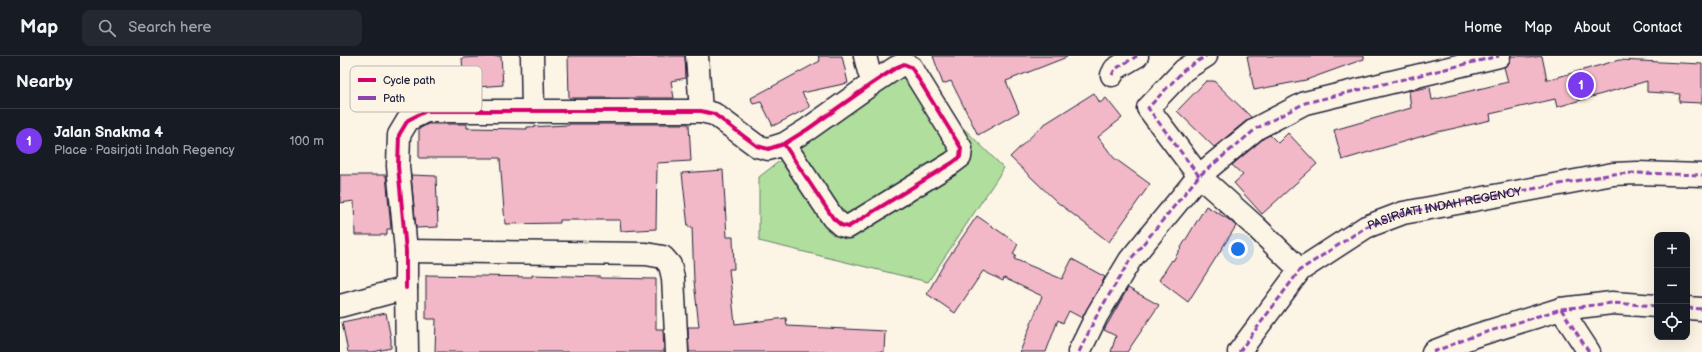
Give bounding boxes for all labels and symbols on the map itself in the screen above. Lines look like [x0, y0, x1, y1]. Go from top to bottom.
legend [350, 66, 482, 112]
pin: 1 [1568, 70, 1594, 100]
text: Cycle path [383, 74, 435, 87]
text: Path [383, 92, 405, 105]
street label: PASIRJATI INDAH REGENCY [1365, 184, 1524, 234]
your location [1228, 239, 1248, 259]

